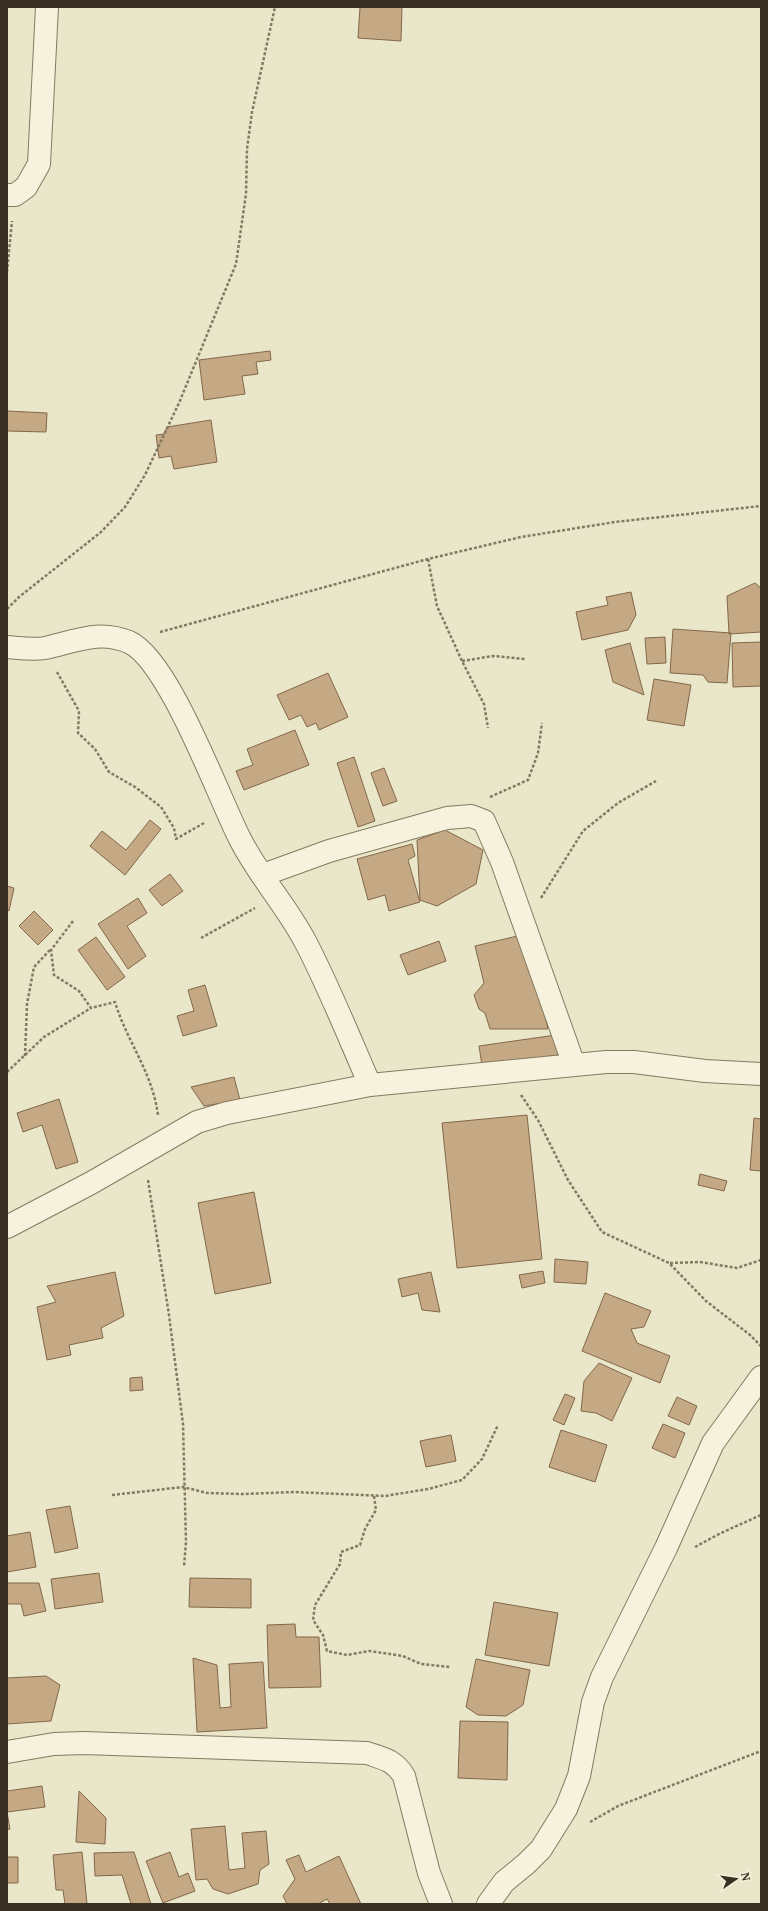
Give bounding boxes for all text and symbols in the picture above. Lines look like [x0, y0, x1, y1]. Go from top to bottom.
north arrow [716, 1859, 756, 1899]
text: N [738, 1871, 754, 1883]

